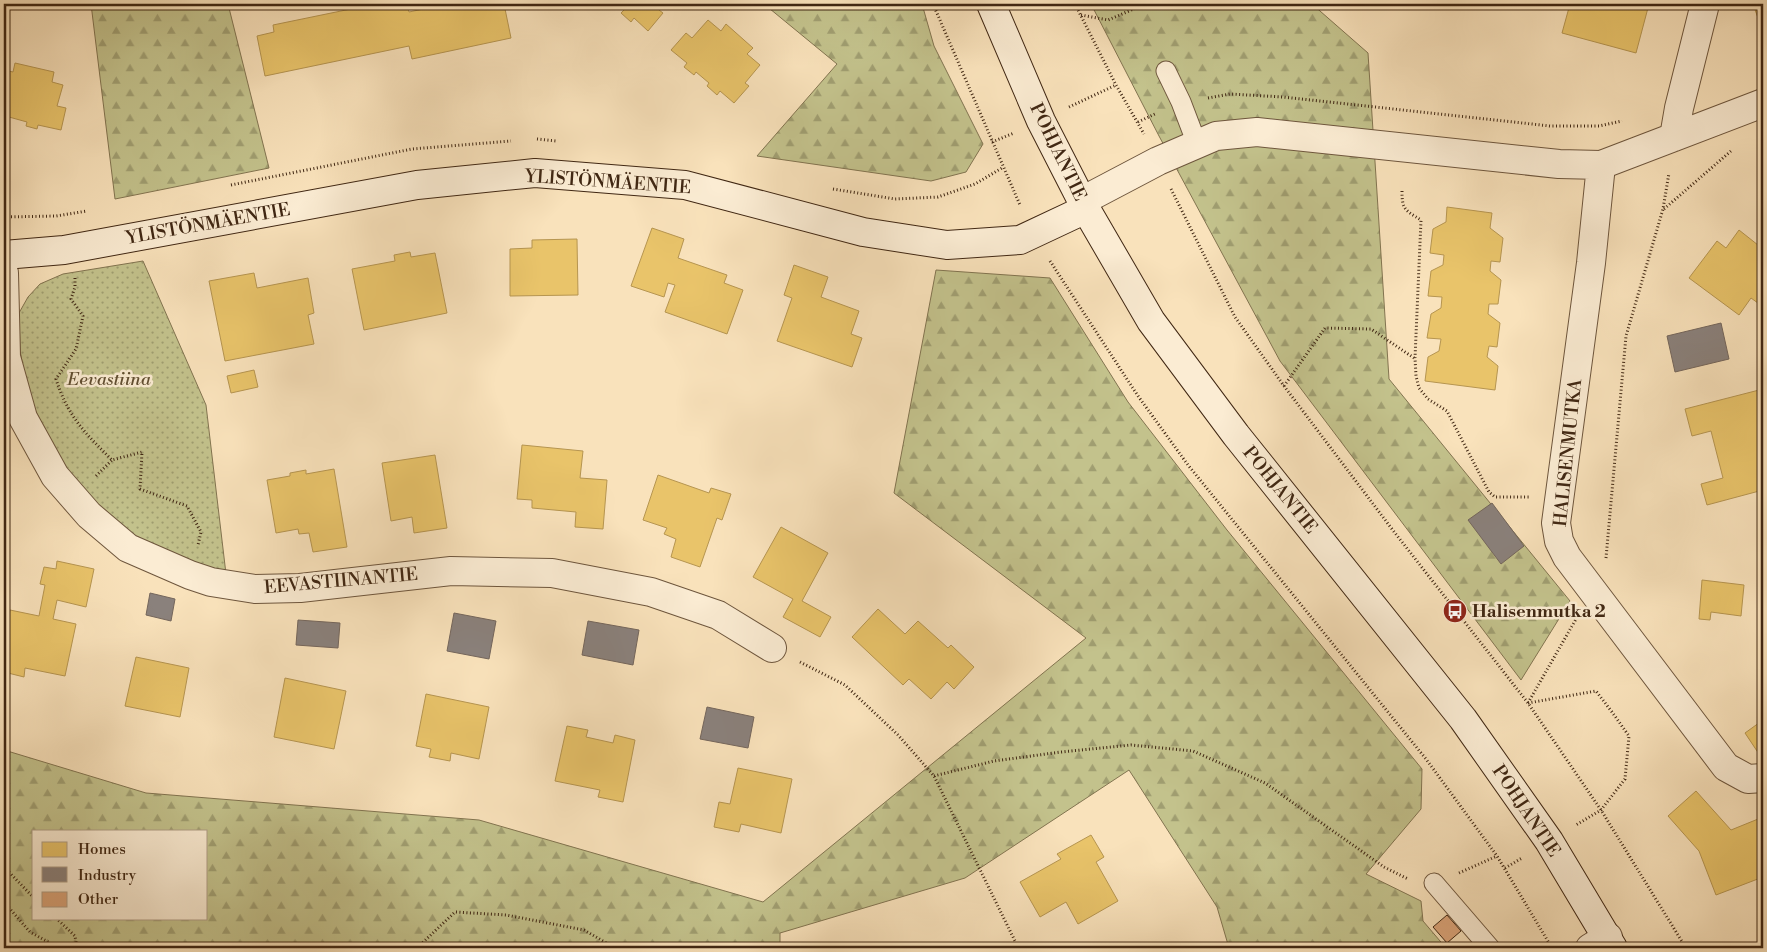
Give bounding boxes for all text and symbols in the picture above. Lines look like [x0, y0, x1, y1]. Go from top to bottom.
street label: POHJANTIE [1024, 99, 1092, 205]
street label: YLISTÖNMÄENTIE [523, 165, 692, 199]
street label: YLISTÖNMÄENTIE [123, 198, 292, 250]
park label: Eevastiina [66, 368, 152, 391]
street label: HALISENMUTKA [1549, 377, 1587, 528]
street label: POHJANTIE [1238, 442, 1322, 538]
street label: EEVASTIINANTIE [263, 563, 419, 599]
bus stop icon: Halisenmutka 2 [1442, 598, 1468, 624]
place label: Halisenmutka 2 [1472, 600, 1606, 623]
street label: POHJANTIE [1487, 761, 1565, 861]
legend [32, 830, 208, 920]
text: Homes [78, 840, 126, 859]
text: Industry [78, 866, 137, 885]
text: Other [78, 890, 119, 909]

